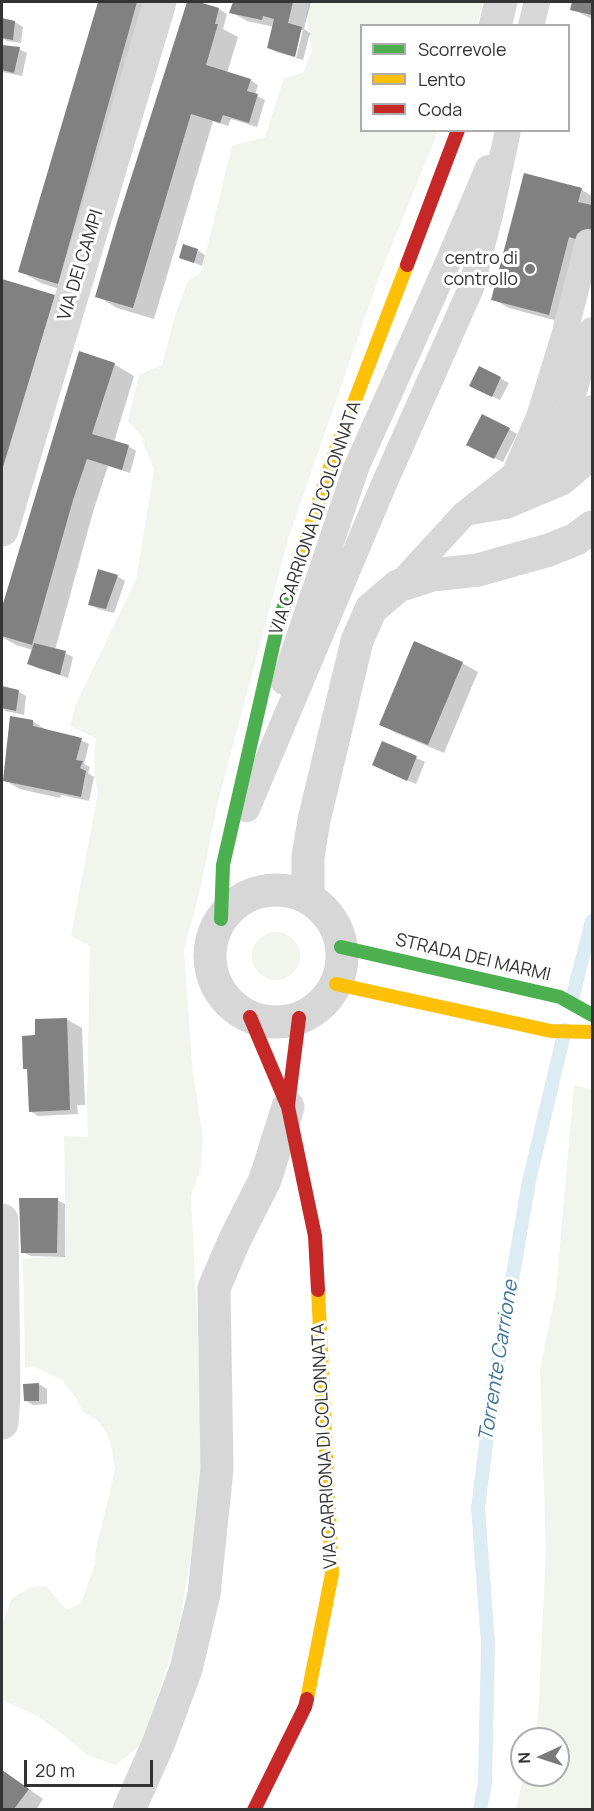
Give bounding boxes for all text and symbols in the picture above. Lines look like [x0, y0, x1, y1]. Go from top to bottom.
legend [360, 24, 570, 132]
text: Scorrevole [418, 37, 507, 61]
text: Lento [418, 67, 466, 91]
text: Coda [418, 97, 462, 121]
street label: VIA DEI CAMPI [54, 207, 108, 323]
place label: centro di controllo [444, 248, 518, 290]
marker: centro di controllo [523, 262, 537, 276]
street label: VIA CARRIONA DI COLONNATA [266, 398, 366, 638]
street label: STRADA DEI MARMI [393, 930, 553, 986]
water label: Torrente Carrione [474, 1279, 524, 1443]
street label: VIA CARRIONA DI COLONNATA [308, 1323, 342, 1569]
north arrow [510, 1727, 570, 1787]
scale bar [27, 1748, 156, 1786]
text: N [513, 1752, 535, 1764]
text: 20 m [35, 1758, 75, 1782]

